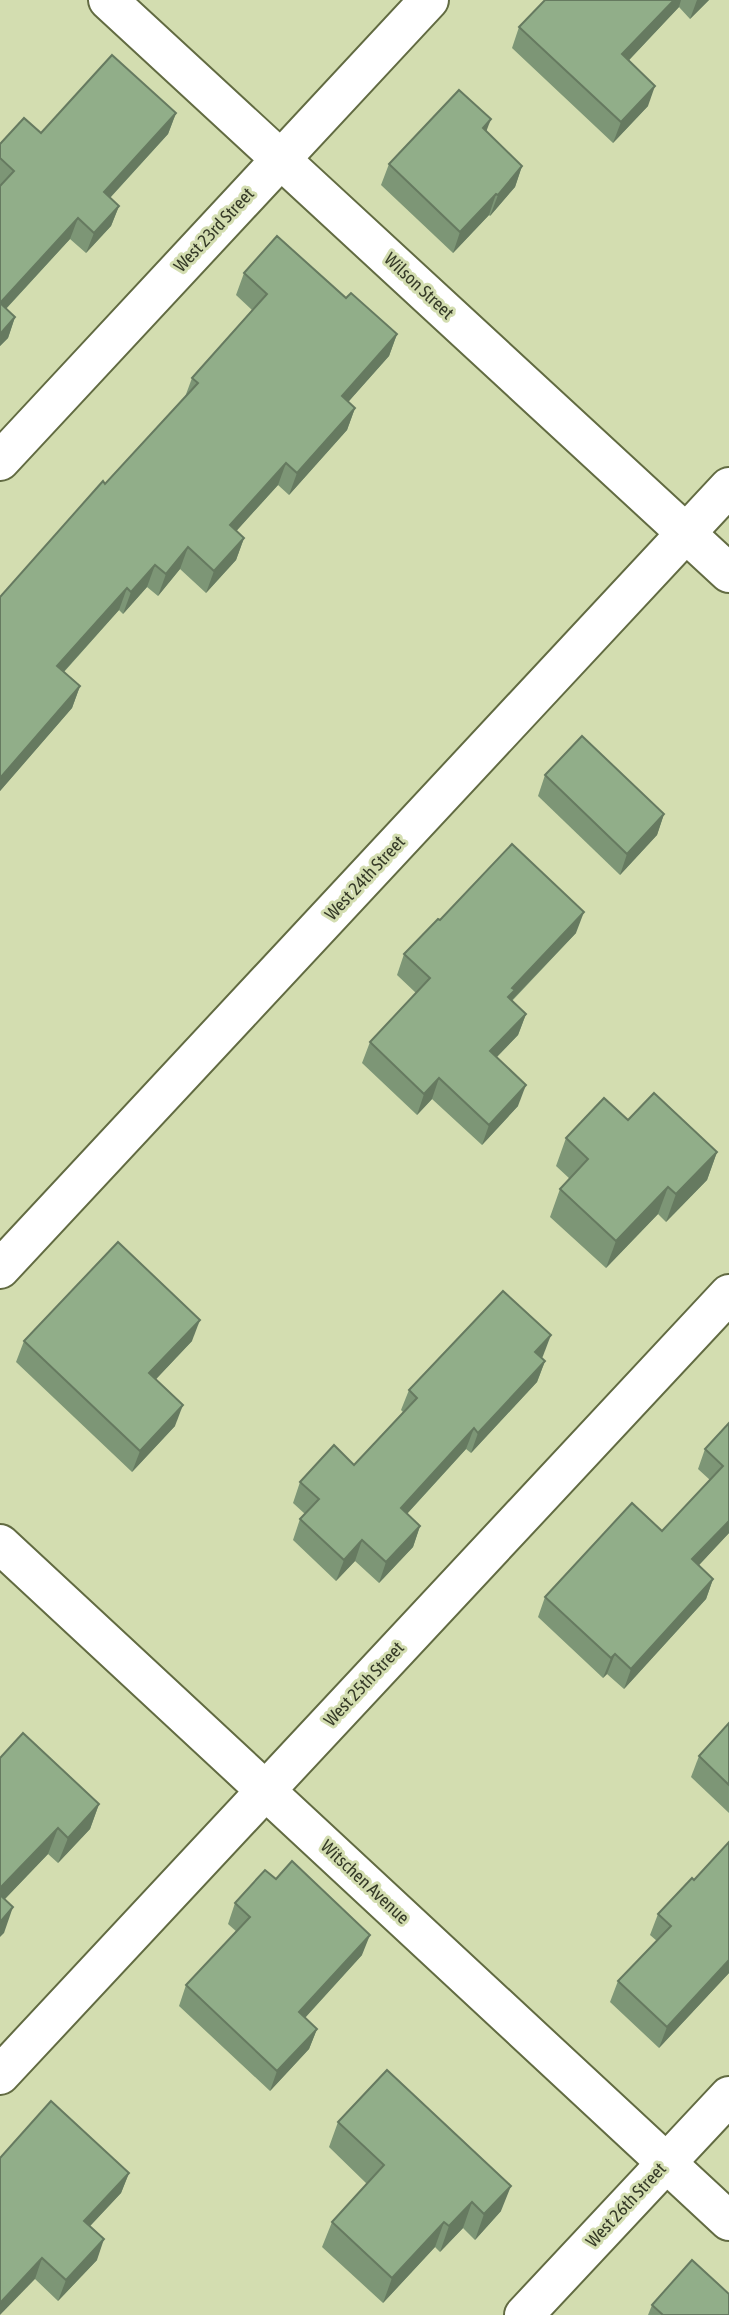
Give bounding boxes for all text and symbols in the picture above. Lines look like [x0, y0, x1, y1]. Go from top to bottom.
street label: West 23rd Street [169, 183, 258, 276]
street label: Wilson Street [380, 248, 458, 323]
street label: West 24th Street [320, 831, 409, 924]
street label: West 25th Street [319, 1637, 408, 1730]
street label: Witschen Avenue [317, 1835, 414, 1928]
street label: West 26th Street [581, 2158, 670, 2251]

